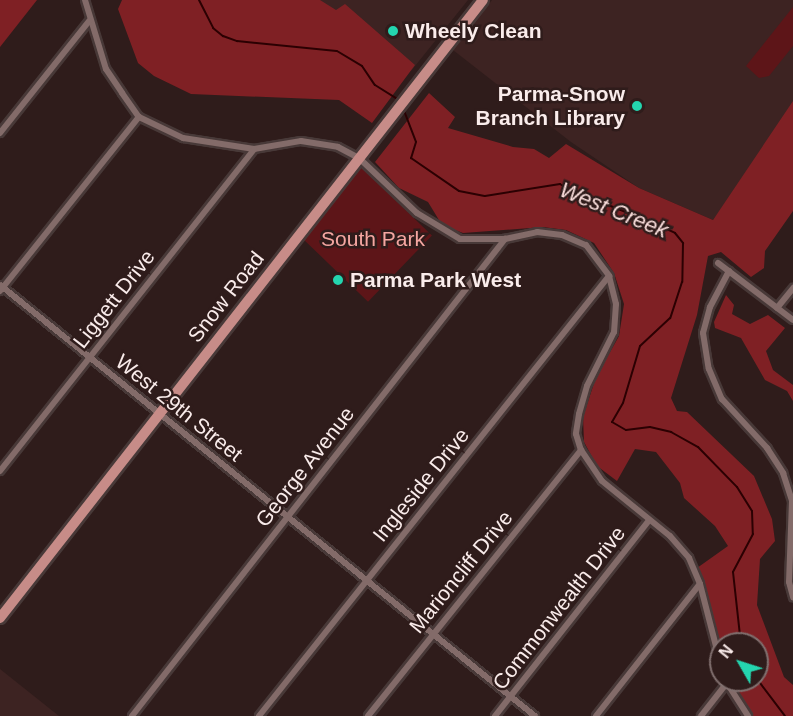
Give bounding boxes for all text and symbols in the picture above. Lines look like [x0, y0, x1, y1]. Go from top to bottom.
place label: Wheely Clean [405, 18, 542, 44]
marker: Wheely Clean [386, 24, 400, 38]
place label: Parma-Snow Branch Library [476, 81, 625, 131]
marker: Parma-Snow Branch Library [630, 99, 644, 113]
water label: West Creek [556, 176, 672, 244]
park label: South Park [321, 226, 425, 252]
street label: Liggett Drive [68, 245, 160, 353]
street label: Snow Road [183, 246, 269, 348]
place label: Parma Park West [350, 267, 521, 293]
marker: Parma Park West [331, 273, 345, 287]
street label: West 29th Street [110, 349, 248, 467]
street label: George Avenue [250, 401, 360, 533]
street label: Ingleside Drive [368, 423, 474, 547]
street label: Marioncliff Drive [404, 506, 518, 638]
street label: Commonwealth Drive [487, 521, 631, 695]
north arrow [709, 632, 769, 692]
text: N [716, 642, 736, 661]

